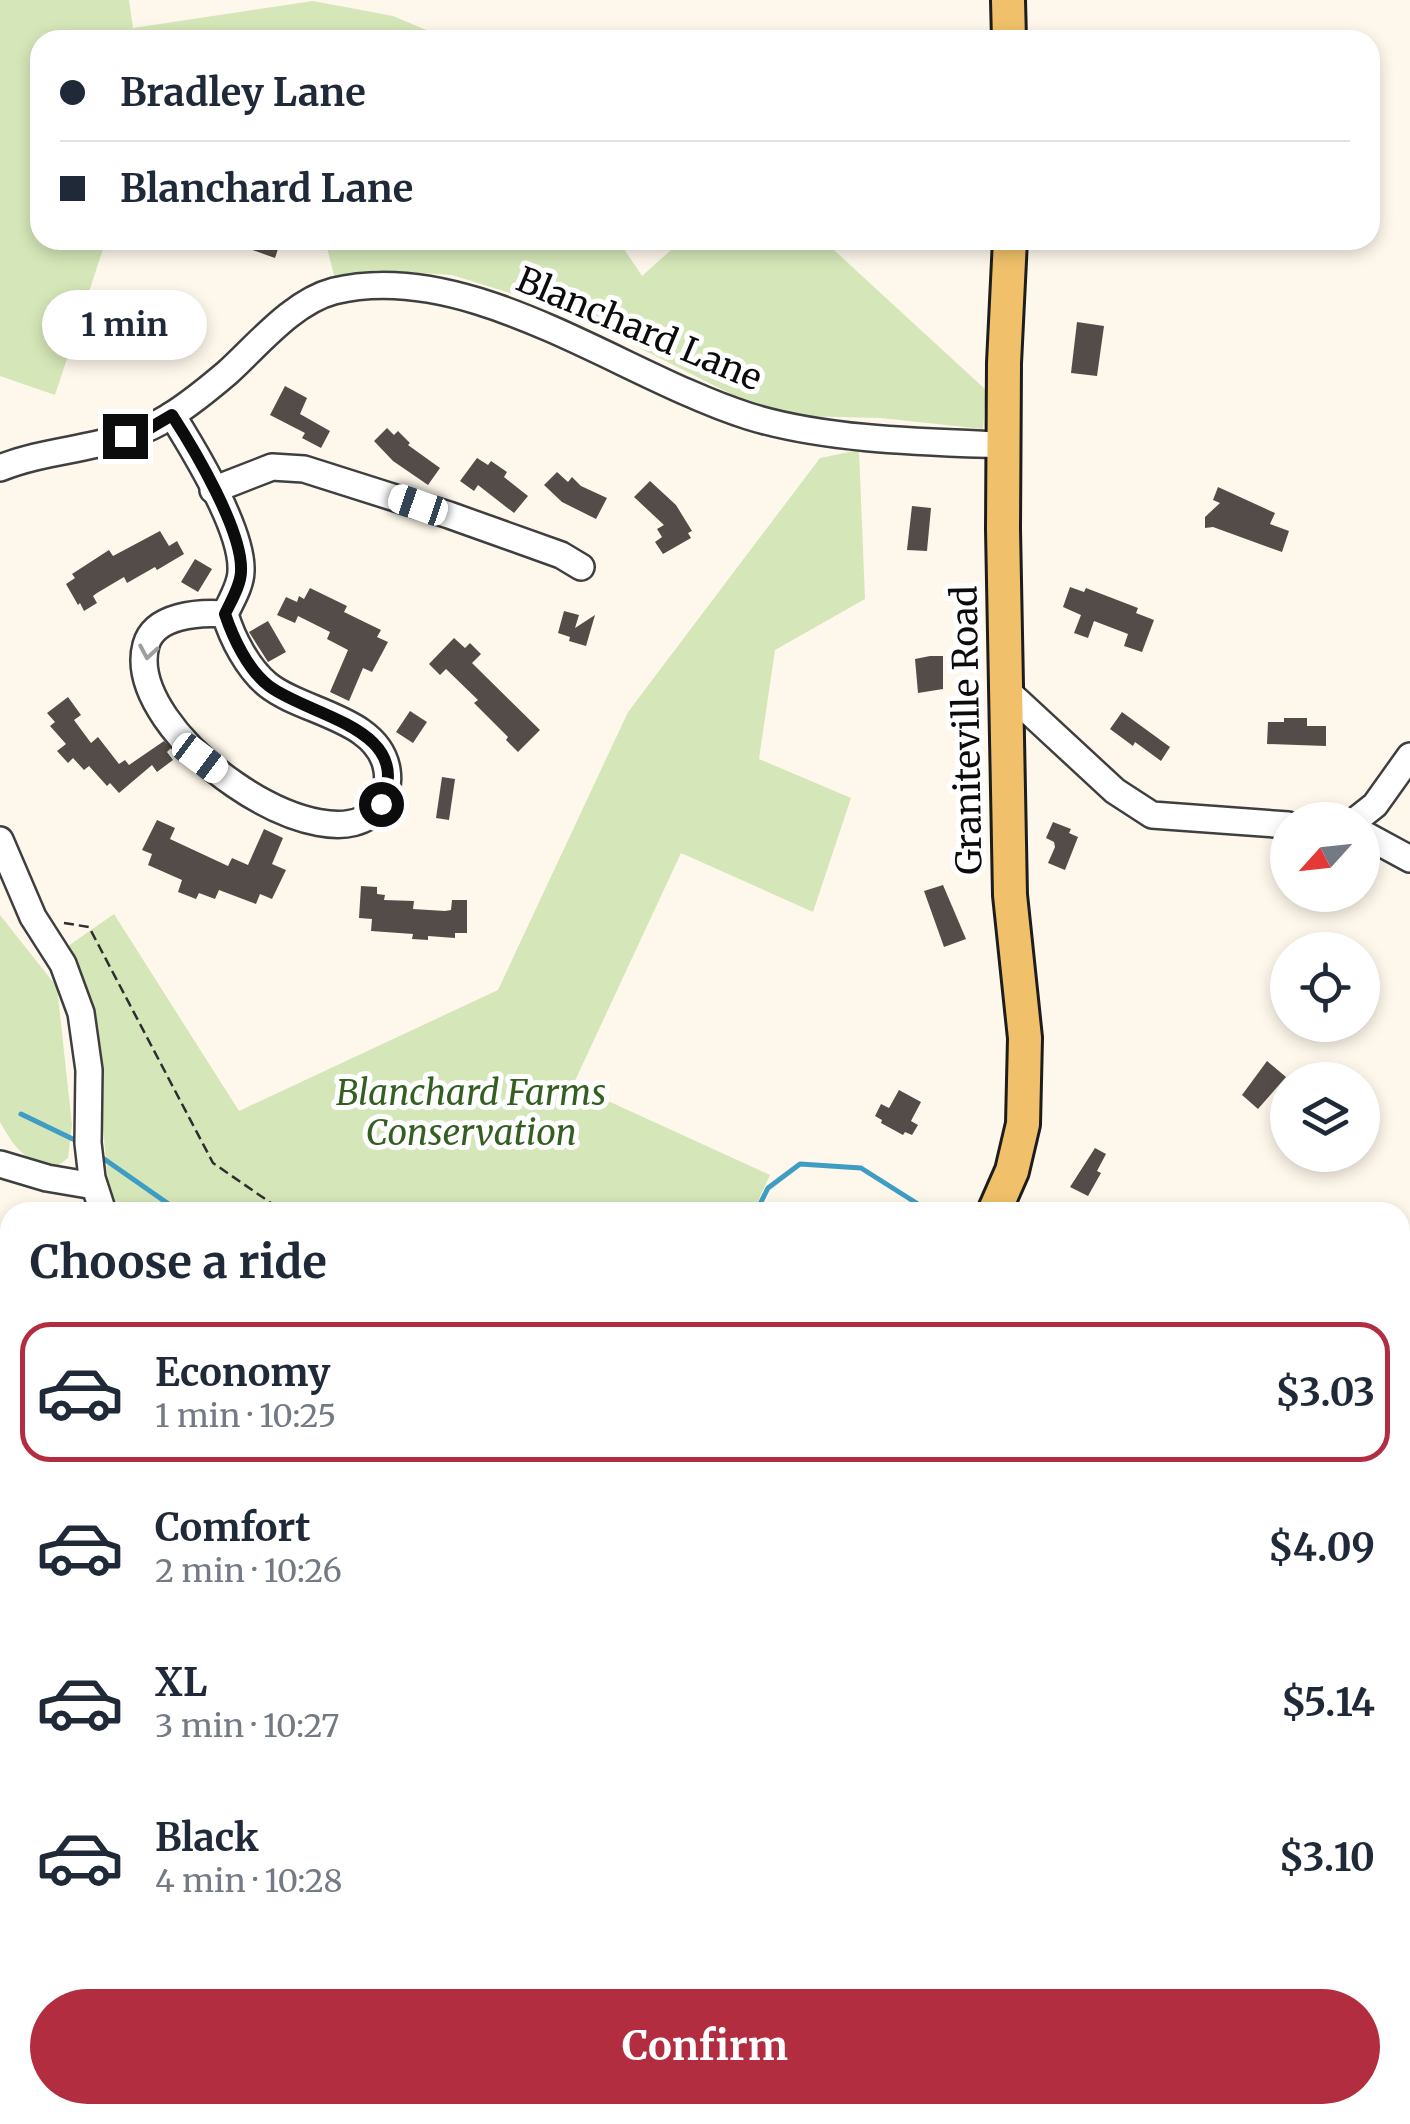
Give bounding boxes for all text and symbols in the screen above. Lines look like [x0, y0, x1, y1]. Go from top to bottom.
text: Bradley Lane [120, 69, 366, 116]
text: Blanchard Lane [120, 165, 413, 212]
street label: Blanchard Lane [510, 258, 768, 400]
callout: 1 min [42, 291, 208, 361]
text: 1 min [81, 305, 168, 345]
route end [103, 414, 148, 459]
car [385, 481, 451, 529]
street label: Graniteville Road [942, 585, 992, 875]
one-way arrow [138, 644, 159, 660]
car [167, 728, 233, 788]
route start [359, 782, 404, 827]
north arrow [1270, 802, 1380, 912]
map controls [1270, 802, 1380, 1172]
button: locate [1270, 932, 1380, 1042]
button: layers [1270, 1062, 1380, 1172]
park label: Blanchard Farms Conservation [336, 1071, 606, 1155]
text: Choose a ride [30, 1234, 327, 1290]
icon: car [35, 1347, 125, 1437]
text: Economy [155, 1349, 330, 1396]
text: $3.03 [1275, 1369, 1375, 1416]
text: 1 min · 10:25 [155, 1396, 336, 1436]
icon: car [35, 1502, 125, 1592]
text: Comfort [155, 1504, 311, 1551]
text: $4.09 [1268, 1524, 1375, 1571]
text: 2 min · 10:26 [155, 1551, 342, 1591]
icon: car [35, 1657, 125, 1747]
text: XL [155, 1659, 207, 1706]
text: $5.14 [1281, 1679, 1375, 1726]
text: 3 min · 10:27 [155, 1706, 340, 1746]
icon: car [35, 1812, 125, 1902]
text: Black [155, 1814, 259, 1861]
text: $3.10 [1279, 1834, 1375, 1881]
text: 4 min · 10:28 [155, 1861, 342, 1901]
button: Confirm [30, 1989, 1380, 2104]

